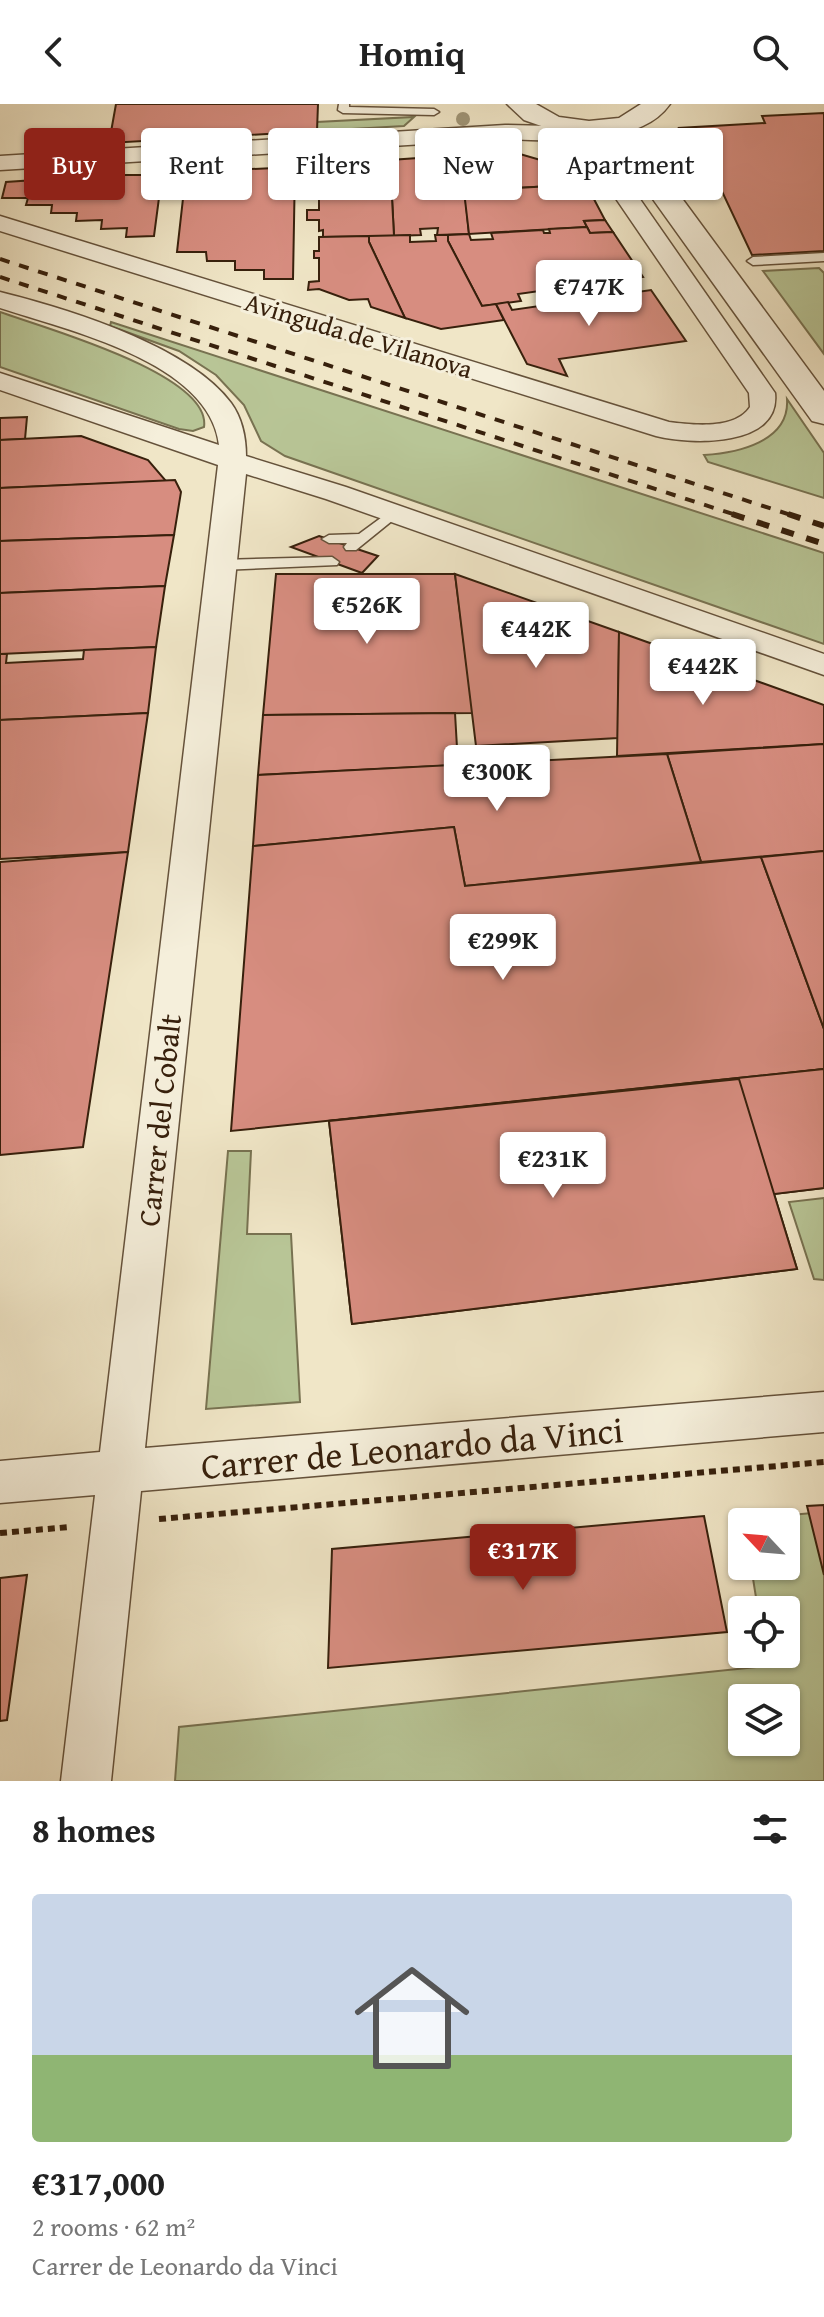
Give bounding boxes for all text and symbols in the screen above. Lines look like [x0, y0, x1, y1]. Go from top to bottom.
text: Homiq [359, 26, 465, 79]
icon: back [32, 30, 76, 74]
icon: search [748, 30, 792, 74]
chip: Buy [24, 128, 125, 200]
chip: Rent [141, 128, 252, 200]
chip: Filters [268, 128, 399, 200]
chip: New [415, 128, 522, 200]
chip: Apartment [538, 128, 723, 200]
pin: €747K [533, 260, 645, 328]
text: €747K [554, 266, 624, 305]
street label: Avinguda de Vilanova [240, 282, 478, 388]
pin: €526K [311, 578, 423, 646]
text: €526K [332, 584, 402, 623]
pin: €442K [480, 602, 592, 670]
text: €442K [501, 608, 571, 647]
pin: €442K [647, 639, 759, 707]
text: €442K [668, 645, 738, 684]
pin: €300K [441, 745, 553, 813]
text: €300K [462, 751, 532, 790]
pin: €299K [447, 914, 559, 982]
text: €299K [468, 920, 538, 959]
street label: Carrer del Cobalt [126, 1011, 192, 1228]
pin: €231K [497, 1132, 609, 1200]
text: €231K [518, 1138, 588, 1177]
street label: Carrer de Leonardo da Vinci [199, 1402, 625, 1492]
north arrow [728, 1508, 800, 1580]
map controls [728, 1508, 800, 1756]
pin: €317K [467, 1524, 579, 1592]
text: €317K [488, 1530, 558, 1569]
button: locate [728, 1596, 800, 1668]
button: layers [728, 1684, 800, 1756]
text: 8 homes [32, 1805, 156, 1854]
icon: filters [748, 1807, 792, 1851]
icon: home [340, 1946, 484, 2090]
text: €317,000 [32, 2158, 165, 2207]
text: 2 rooms · 62 m² [32, 2207, 195, 2246]
text: Carrer de Leonardo da Vinci [32, 2246, 338, 2285]

